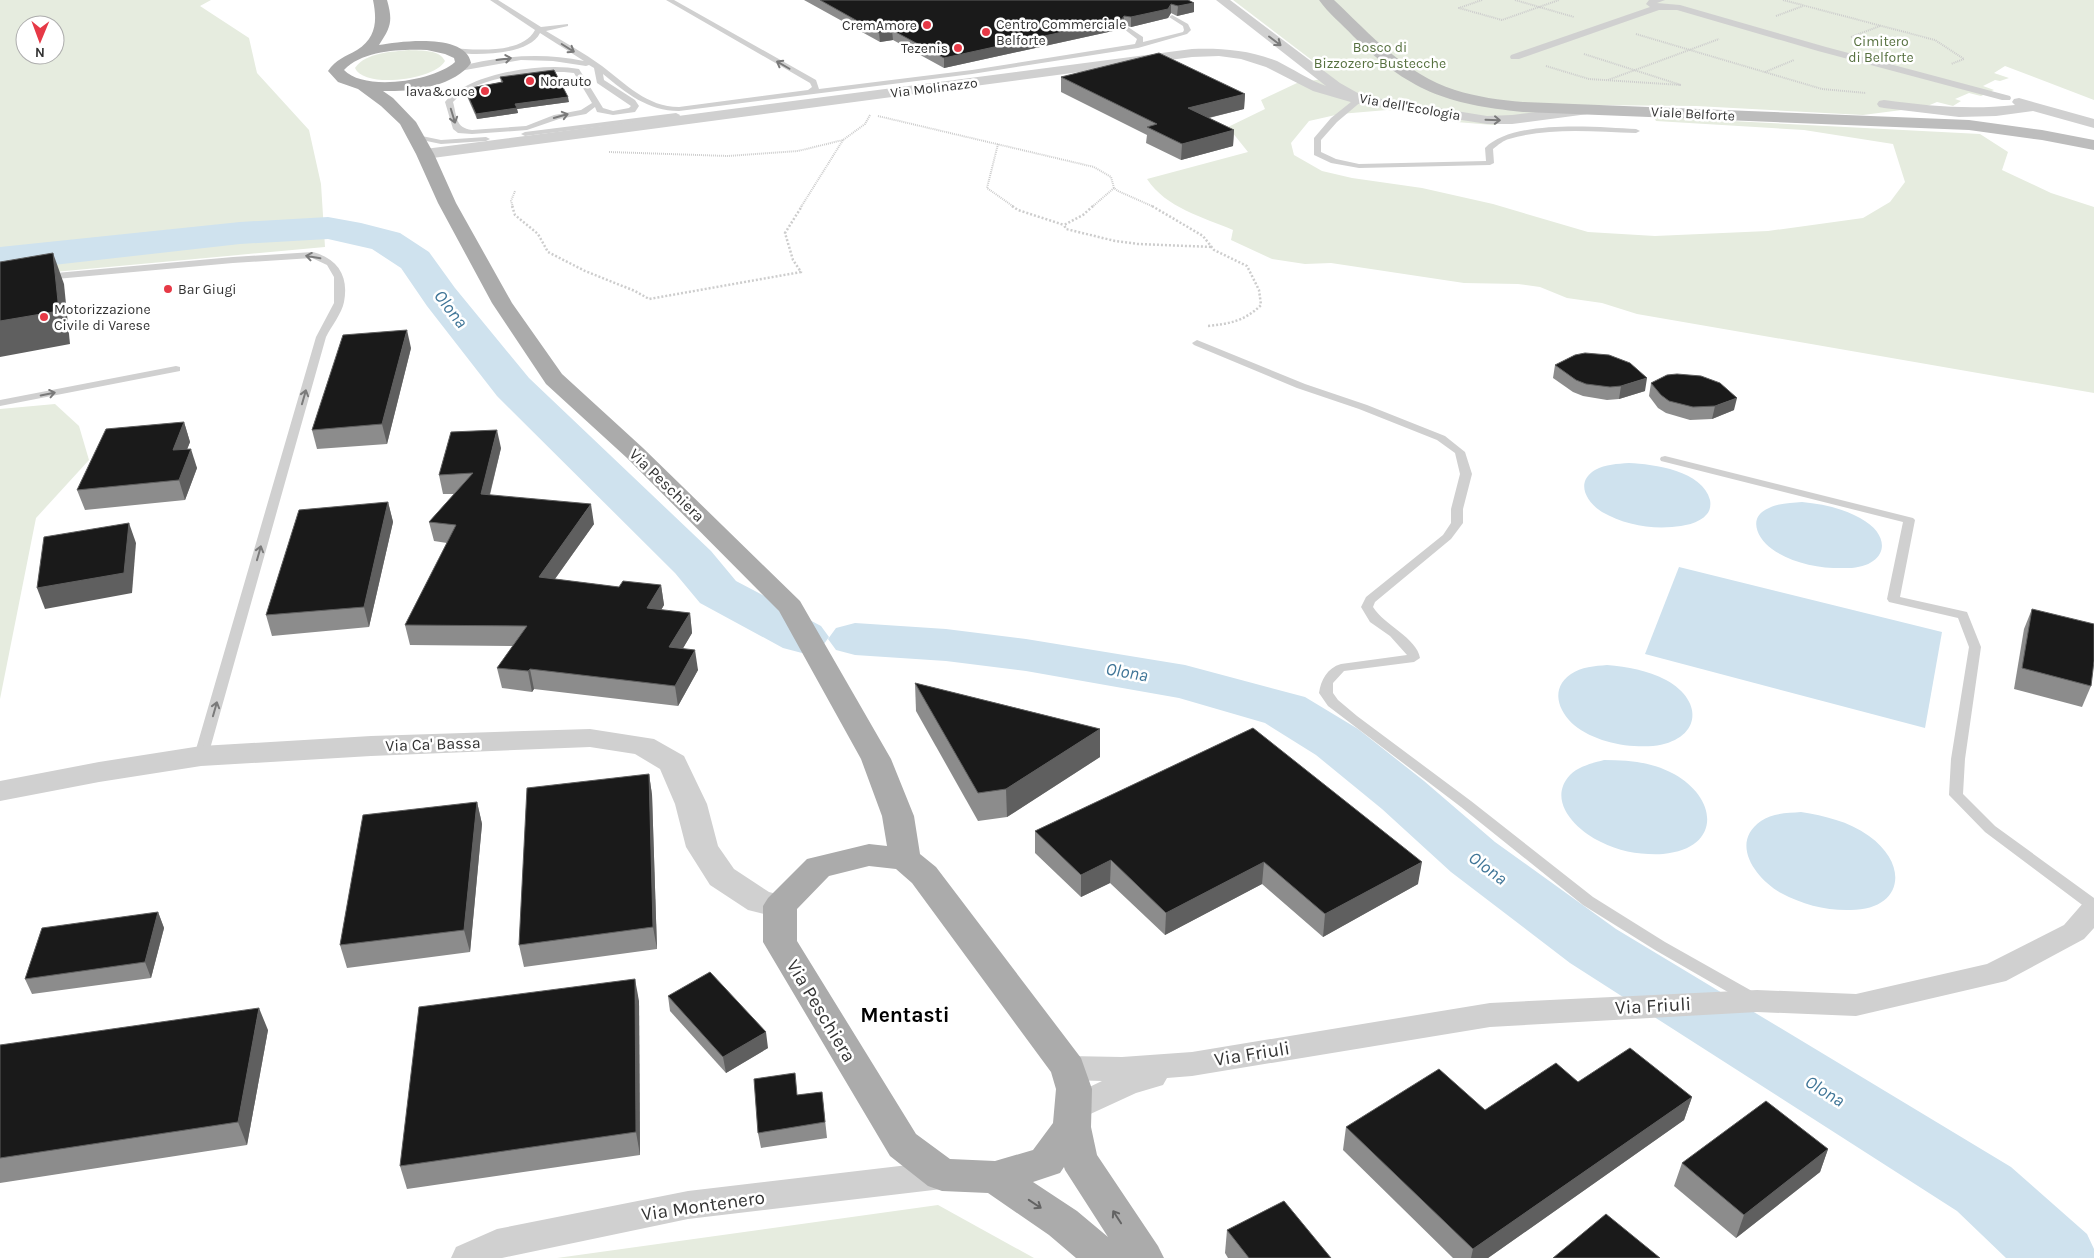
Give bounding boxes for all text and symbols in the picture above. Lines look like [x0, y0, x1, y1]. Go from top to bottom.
north arrow [15, 15, 65, 65]
place label: Centro Commerciale Belforte [996, 16, 1126, 49]
place label: CremAmore [842, 17, 917, 34]
marker: CremAmore [921, 19, 933, 31]
marker: Centro Commerciale Belforte [980, 26, 992, 38]
park label: Cimitero di Belforte [1848, 33, 1914, 66]
one-way arrow [1268, 36, 1282, 46]
park label: Bosco di Bizzozero-Bustecche [1314, 39, 1446, 72]
place label: Tezenis [901, 40, 948, 57]
marker: Tezenis [952, 42, 964, 54]
one-way arrow [561, 43, 575, 54]
text: N [35, 44, 45, 61]
one-way arrow [496, 54, 512, 64]
one-way arrow [775, 60, 790, 70]
place label: Norauto [540, 73, 591, 90]
street label: Via Molinazzo [889, 74, 979, 102]
marker: Norauto [524, 75, 536, 87]
place label: lava&cuce [406, 83, 475, 100]
marker: lava&cuce [479, 85, 491, 97]
street label: Via dell'Ecologia [1358, 90, 1462, 124]
street label: Viale Belforte [1651, 103, 1735, 125]
one-way arrow [449, 108, 459, 124]
one-way arrow [553, 111, 569, 121]
one-way arrow [1485, 115, 1501, 124]
one-way arrow [305, 252, 321, 262]
place label: Bar Giugi [178, 281, 237, 298]
marker: Bar Giugi [162, 283, 174, 295]
water label: Olona [429, 285, 473, 333]
place label: Motorizzazione Civile di Varese [54, 301, 151, 334]
marker: Motorizzazione Civile di Varese [38, 311, 50, 323]
one-way arrow [39, 389, 55, 398]
one-way arrow [299, 389, 309, 405]
street label: Via Peschiera [625, 444, 709, 526]
one-way arrow [255, 545, 265, 561]
water label: Olona [1104, 657, 1150, 687]
one-way arrow [210, 702, 220, 718]
street label: Via Ca' Bassa [385, 733, 481, 755]
water label: Olona [1464, 846, 1512, 890]
street label: Via Peschiera [782, 956, 860, 1066]
street label: Via Friuli [1614, 993, 1692, 1019]
district label: Mentasti [860, 1003, 950, 1027]
street label: Via Friuli [1213, 1037, 1291, 1071]
water label: Olona [1801, 1070, 1849, 1112]
street label: Via Montenero [640, 1186, 766, 1226]
one-way arrow [1028, 1199, 1042, 1209]
one-way arrow [1112, 1210, 1123, 1224]

